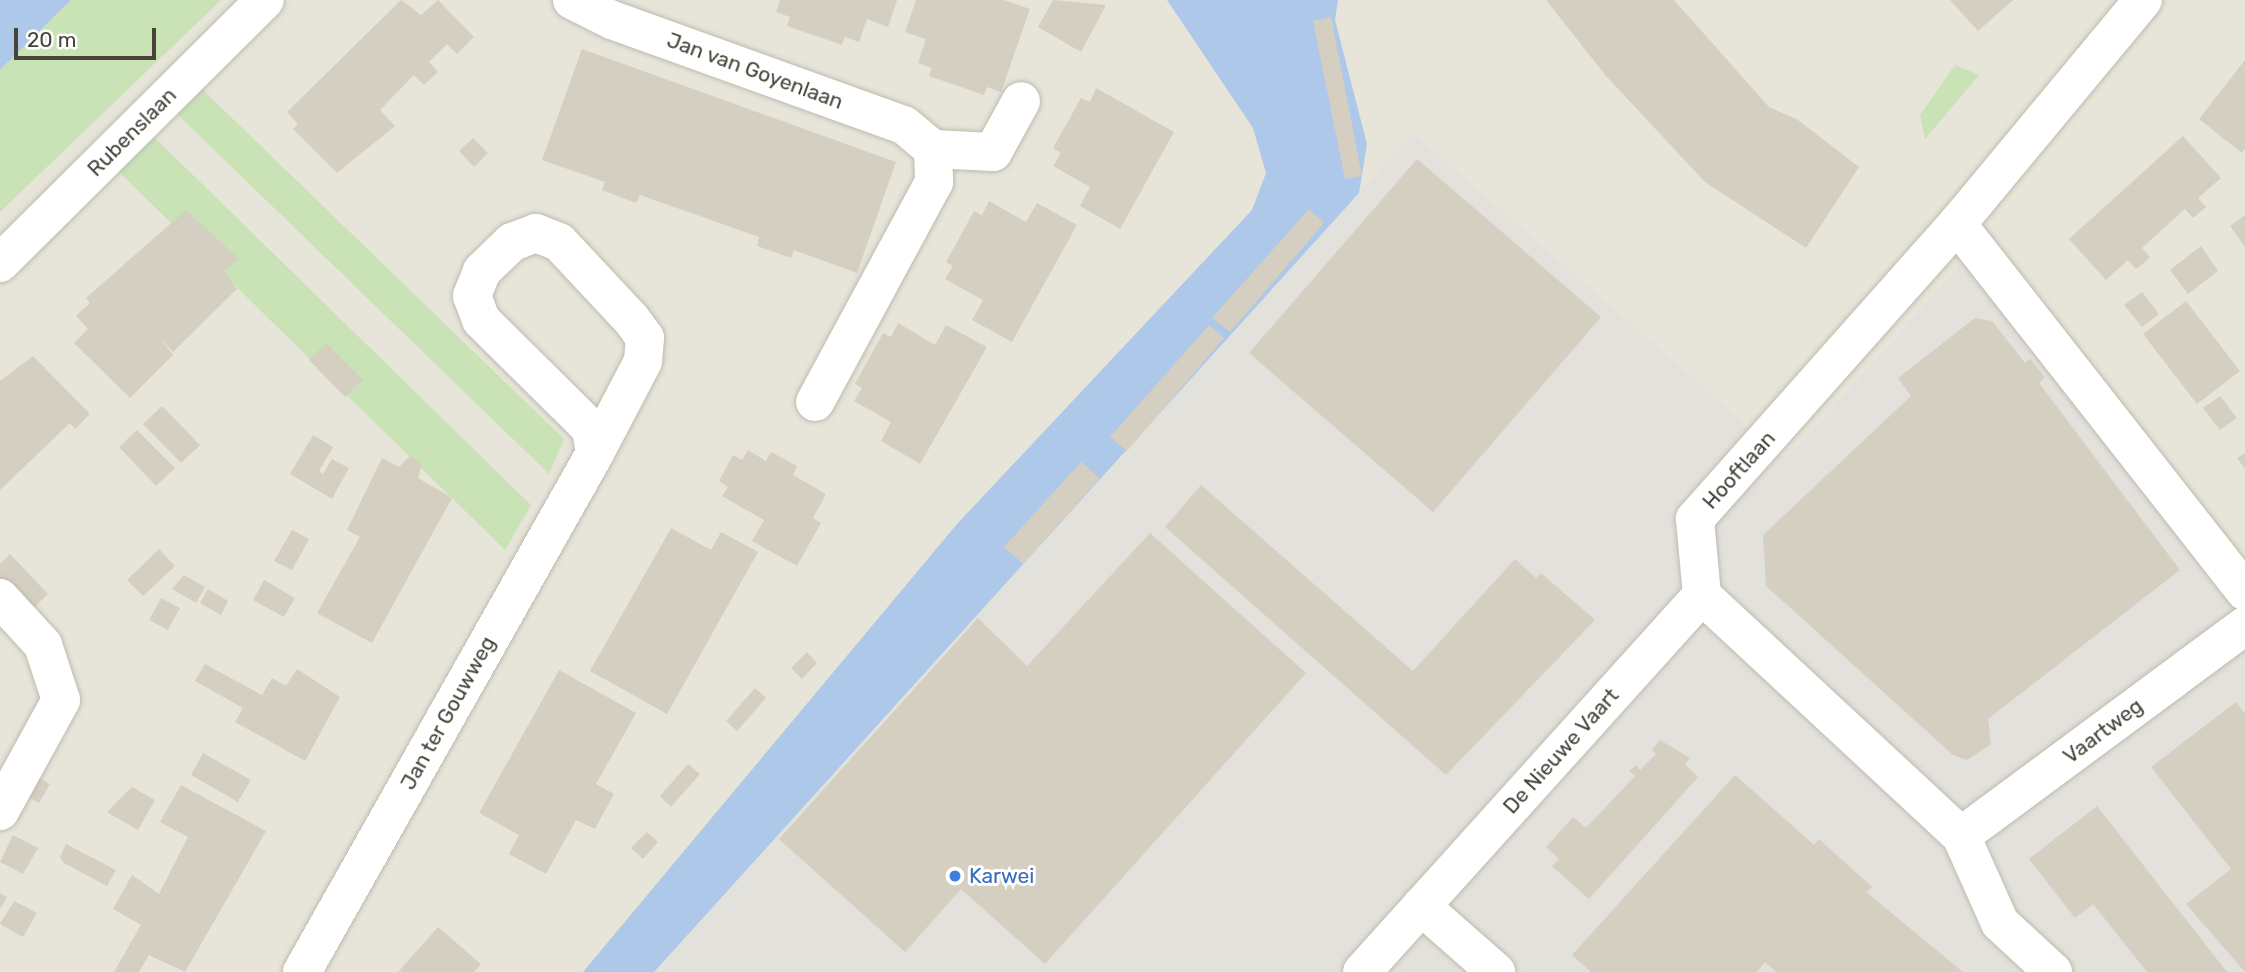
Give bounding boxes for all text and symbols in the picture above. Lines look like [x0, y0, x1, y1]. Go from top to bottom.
scale bar [18, 14, 159, 58]
text: 20 m [27, 27, 76, 52]
street label: Jan van Goyenlaan [663, 27, 847, 115]
street label: Rubenslaan [82, 82, 182, 182]
street label: Hooftlaan [1697, 426, 1781, 514]
street label: Jan ter Gouwweg [395, 631, 501, 795]
street label: De Nieuwe Vaart [1498, 683, 1624, 819]
street label: Vaartweg [2058, 693, 2148, 769]
place label: Karwei [969, 863, 1034, 889]
marker: Karwei [947, 868, 963, 884]

